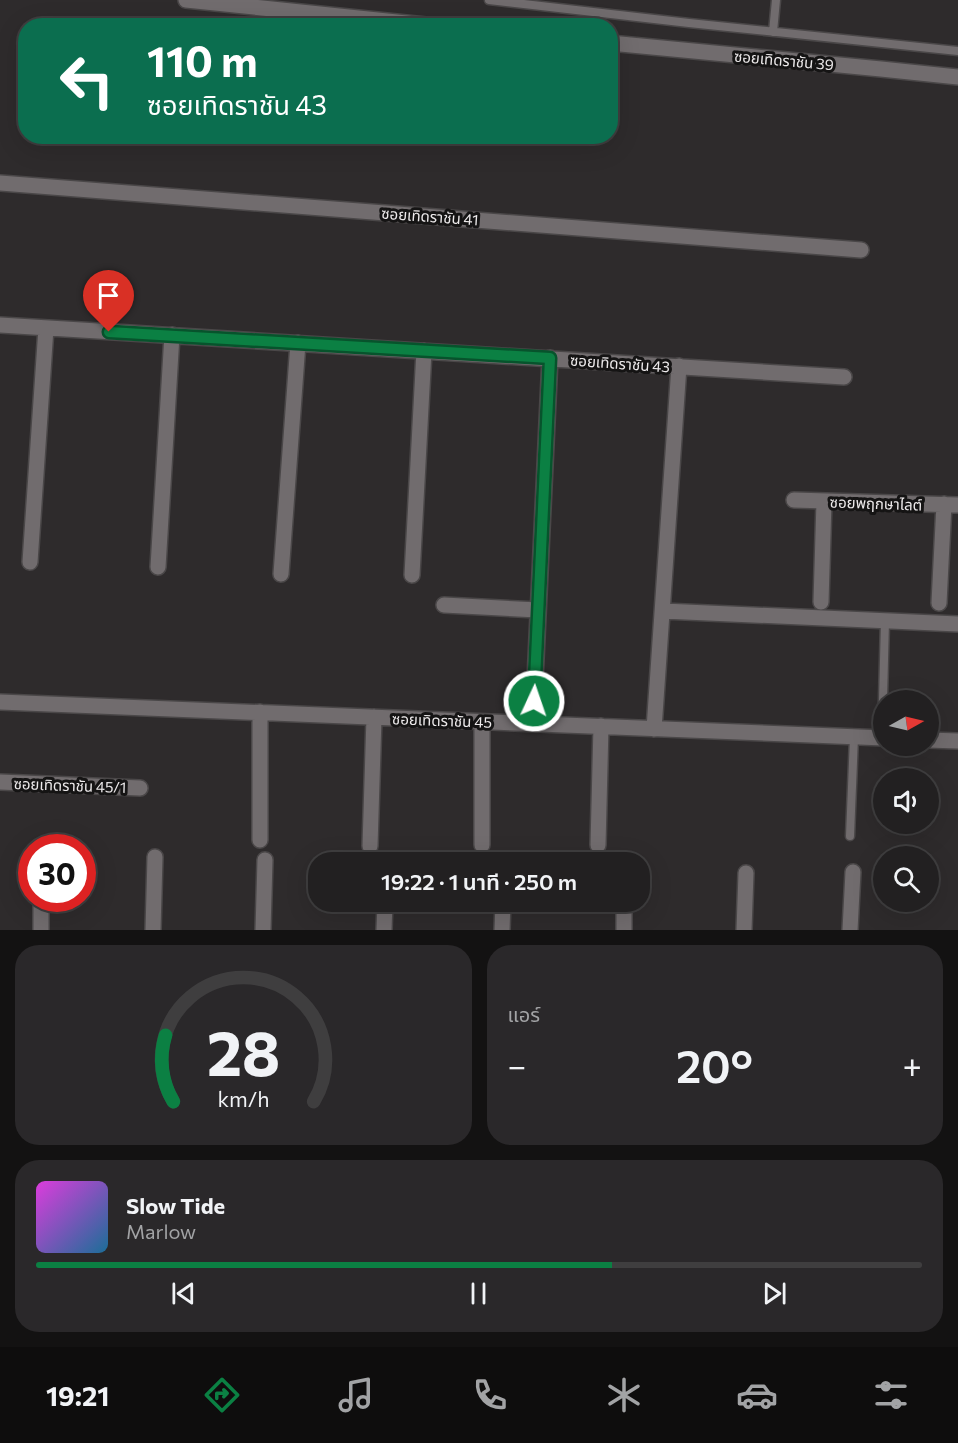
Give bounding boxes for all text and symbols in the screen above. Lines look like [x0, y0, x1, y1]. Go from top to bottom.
text: 110 m [147, 34, 258, 86]
icon: left [48, 42, 126, 120]
street label: ซอยเทิดราชัน 39 [733, 47, 835, 73]
text: ซอยเทิดราชัน 43 [147, 88, 327, 121]
street label: ซอยเทิดราชัน 41 [381, 204, 479, 228]
pin [83, 270, 134, 332]
icon: arrive [92, 279, 125, 312]
street label: ซอยเทิดราชัน 43 [570, 351, 670, 375]
street label: ซอยพฤกษาไลต์ [829, 492, 923, 514]
position arrow [502, 669, 566, 733]
north arrow [873, 690, 939, 756]
map controls [873, 690, 939, 912]
street label: ซอยเทิดราชัน 45 [392, 709, 492, 731]
button: sound [873, 768, 939, 834]
street label: ซอยเทิดราชัน 45/1 [13, 774, 127, 796]
speed limit sign: 30 [18, 834, 96, 912]
button: search [873, 846, 939, 912]
text: 19:22 · 1 นาที · 250 m [381, 868, 577, 895]
text: แอร์ [508, 1002, 540, 1026]
text: 28 [206, 1013, 280, 1089]
text: 20° [676, 1037, 753, 1092]
text: − [508, 1044, 526, 1085]
text: + [903, 1044, 922, 1085]
text: km/h [217, 1085, 269, 1111]
text: Slow Tide [126, 1192, 225, 1219]
text: Marlow [126, 1219, 196, 1243]
icon: previous [167, 1277, 200, 1310]
icon: pause [462, 1277, 495, 1310]
icon: next [758, 1277, 791, 1310]
icon: directions [201, 1374, 243, 1416]
icon: music [335, 1374, 377, 1416]
icon: phone [469, 1374, 511, 1416]
icon: climate [603, 1374, 645, 1416]
icon: car [736, 1374, 778, 1416]
icon: filters [870, 1374, 912, 1416]
text: 19:21 [46, 1379, 109, 1412]

